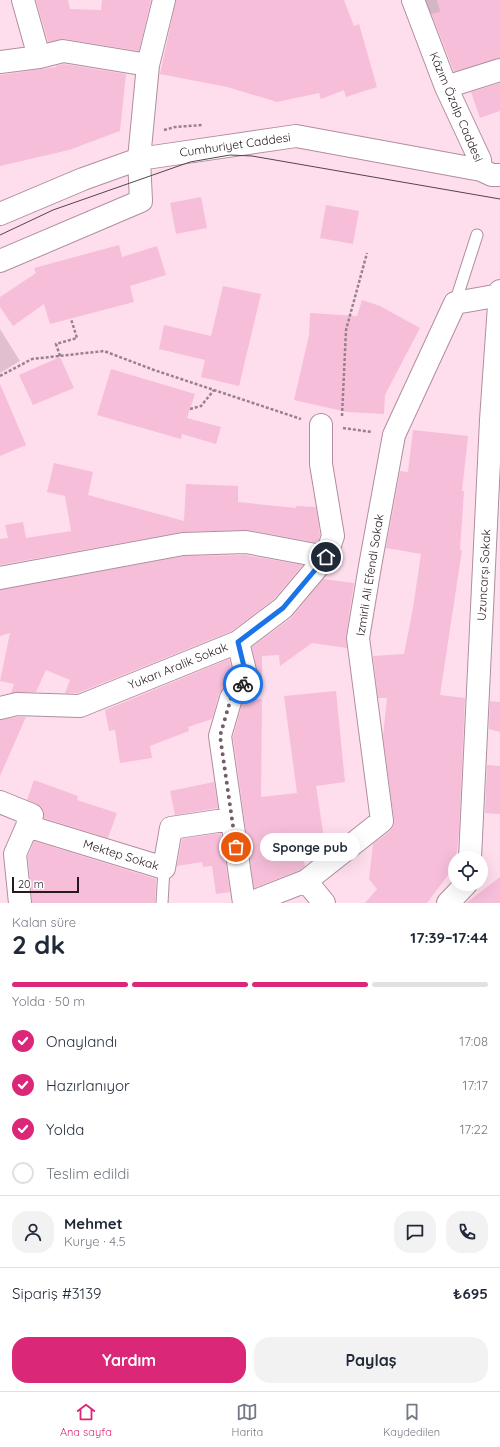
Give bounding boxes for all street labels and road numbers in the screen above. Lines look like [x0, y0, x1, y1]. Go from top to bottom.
street label: Kâzım Özalp Caddesi [426, 50, 486, 164]
street label: Cumhuriyet Caddesi [178, 129, 291, 160]
street label: Izmirli Ali Efendi Sokak [352, 513, 387, 637]
street label: Uzuncarşı Sokak [474, 529, 493, 621]
street label: Yukarı Aralik Sokak [126, 639, 230, 692]
street label: Mektep Sokak [81, 836, 161, 873]

